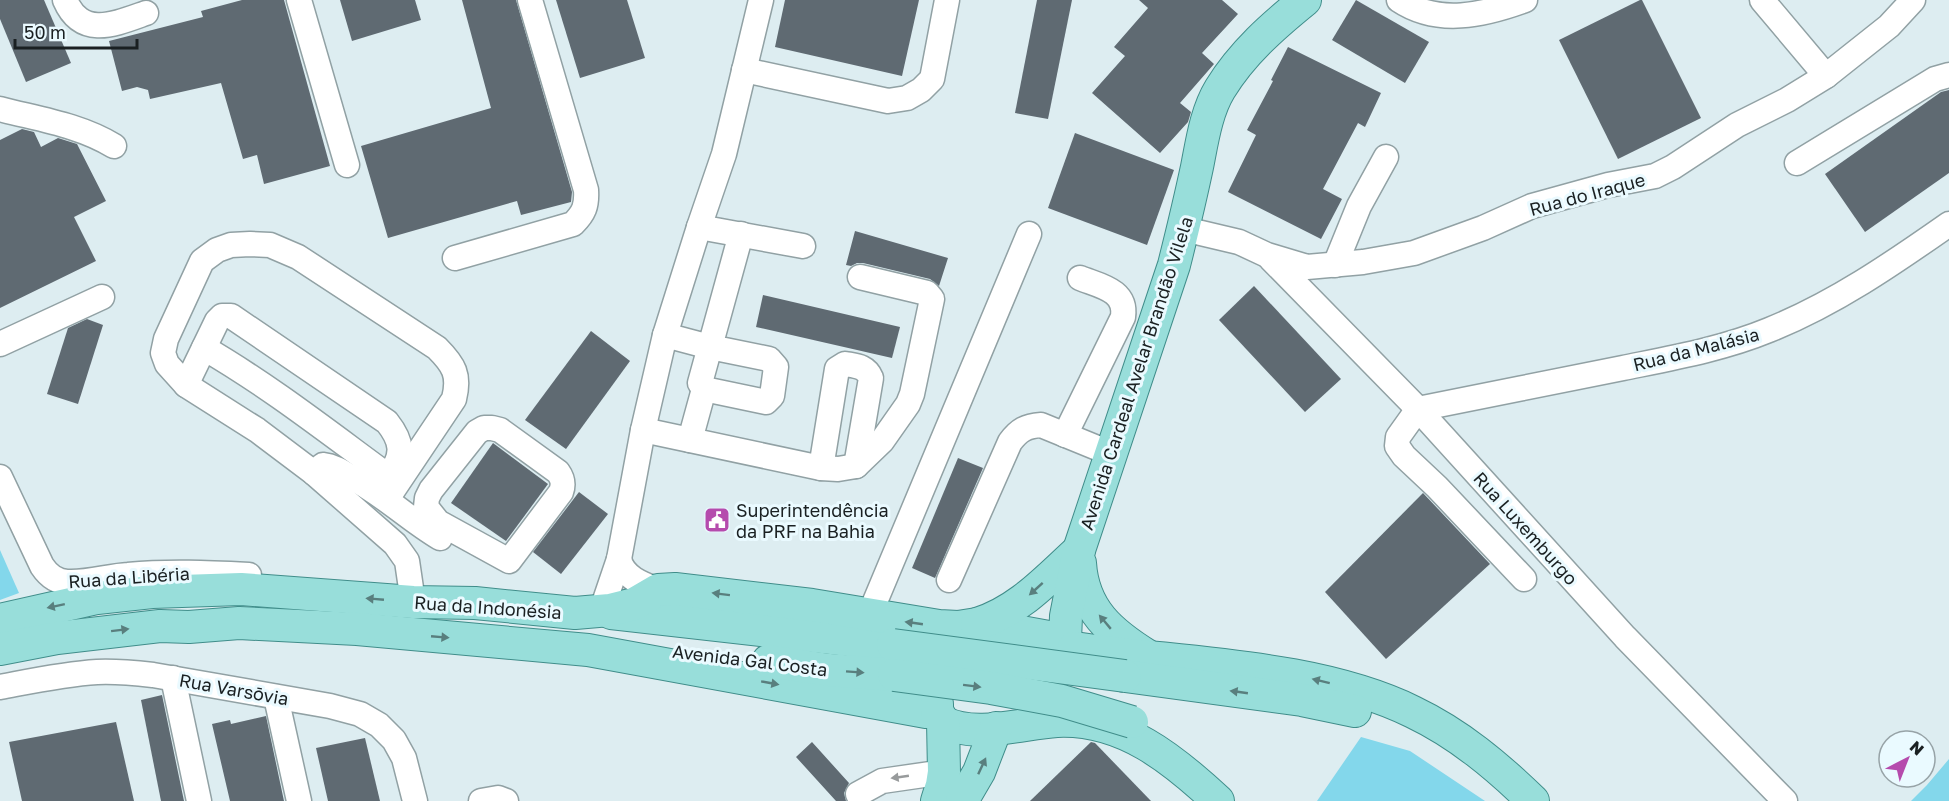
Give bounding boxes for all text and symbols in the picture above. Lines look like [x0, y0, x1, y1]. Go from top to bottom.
scale bar [15, 12, 136, 50]
text: 50 m [24, 21, 66, 43]
street label: Rua do Iraque [1527, 168, 1647, 220]
street label: Avenida Cardeal Avelar Brandão Vilela [1075, 214, 1197, 532]
street label: Rua da Malásia [1631, 323, 1761, 375]
street label: Rua Luxemburgo [1469, 467, 1583, 589]
place label: Superintendência da PRF na Bahia [736, 499, 889, 542]
public building icon: Superintendência da PRF na Bahia [702, 505, 732, 535]
street label: Rua da Libéria [67, 562, 191, 592]
one-way arrow [1028, 582, 1043, 596]
one-way arrow [712, 590, 731, 599]
street label: Rua da Indonésia [413, 591, 563, 623]
one-way arrow [366, 594, 385, 603]
one-way arrow [47, 602, 65, 612]
one-way arrow [1098, 614, 1111, 630]
one-way arrow [904, 618, 923, 627]
one-way arrow [110, 625, 129, 635]
one-way arrow [430, 632, 449, 642]
street label: Avenida Gal Costa [671, 640, 829, 680]
one-way arrow [845, 668, 864, 677]
street label: Rua Varsōvia [178, 669, 290, 709]
one-way arrow [1312, 676, 1330, 686]
one-way arrow [760, 679, 779, 688]
one-way arrow [963, 681, 982, 690]
one-way arrow [1230, 687, 1249, 696]
north arrow [1877, 729, 1937, 789]
text: N [1906, 736, 1928, 759]
one-way arrow [977, 757, 986, 774]
one-way arrow [890, 773, 909, 782]

